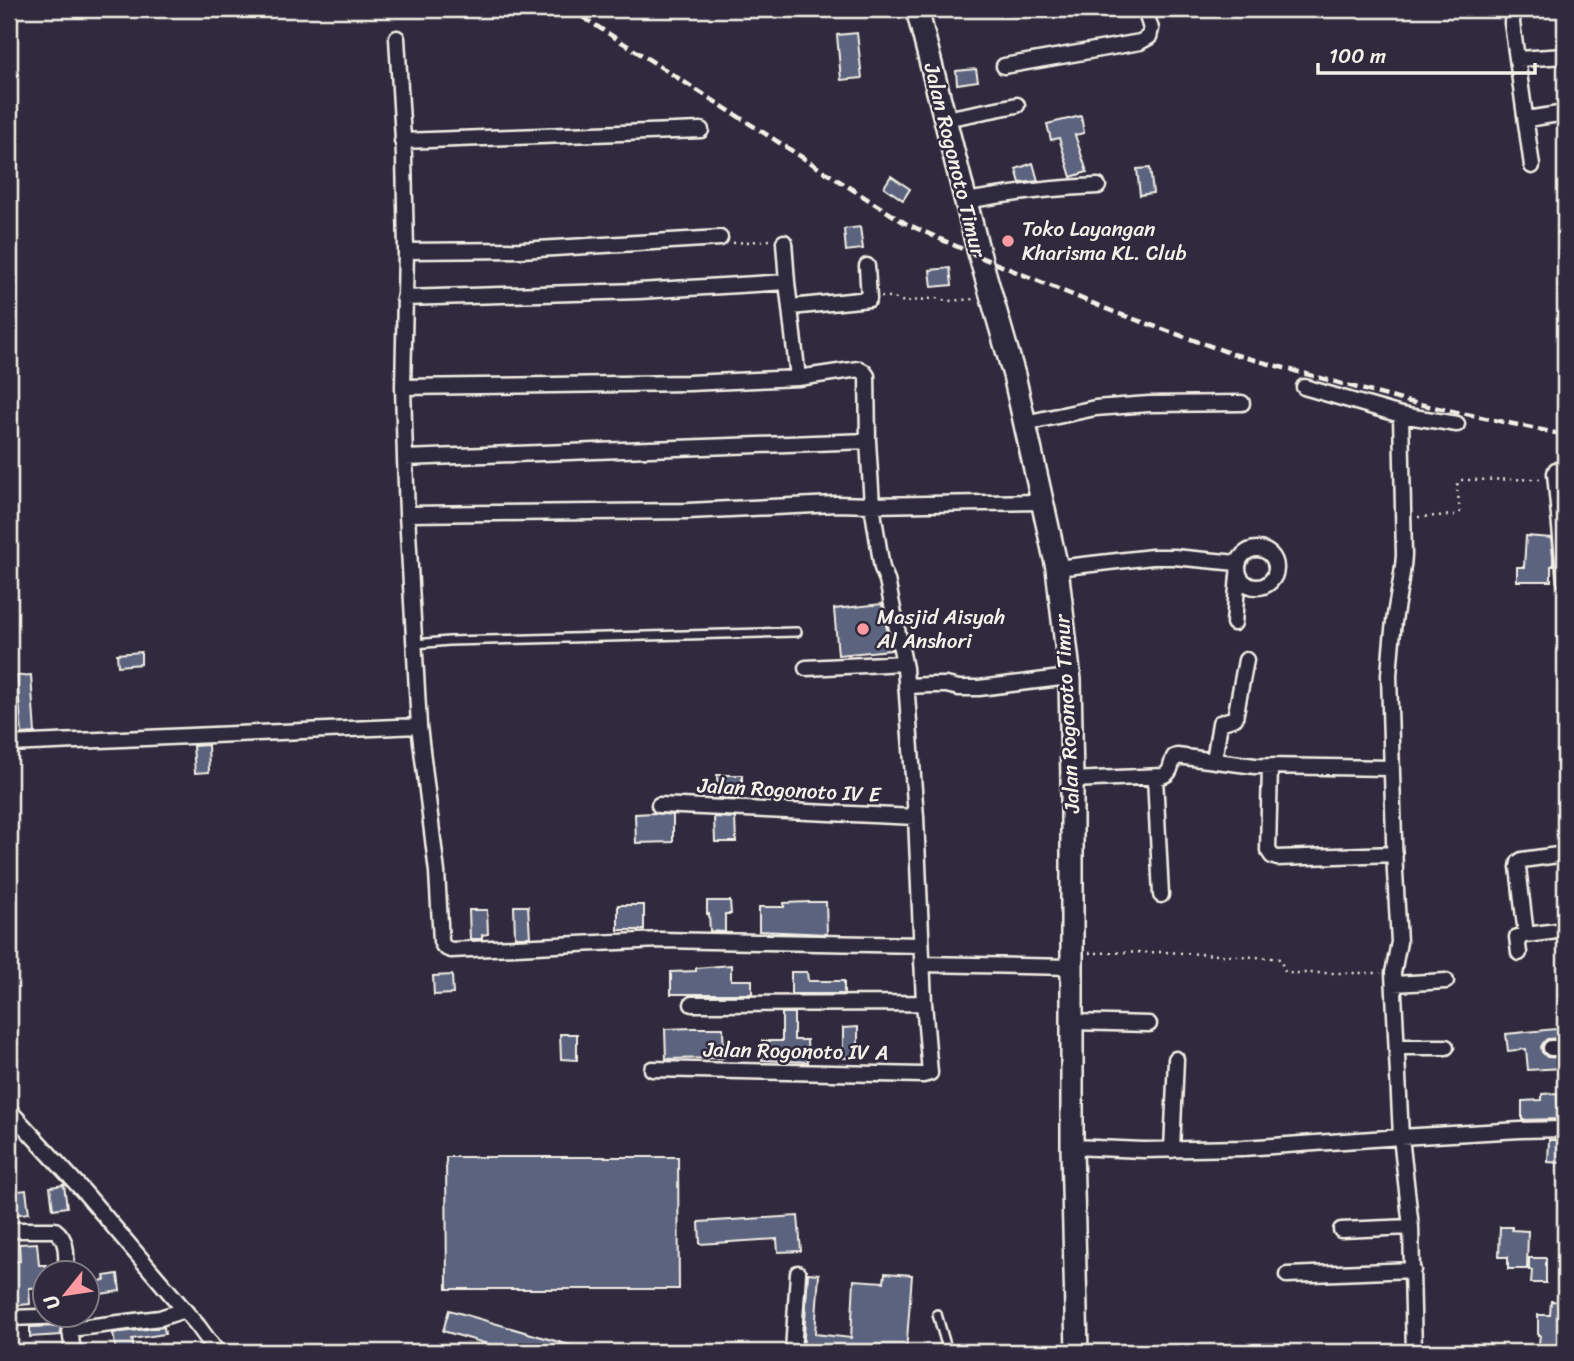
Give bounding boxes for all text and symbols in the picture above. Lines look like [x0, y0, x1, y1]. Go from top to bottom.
scale bar [1318, 32, 1536, 76]
text: 100 m [1329, 37, 1386, 75]
street label: Jalan Rogonoto Timur [912, 58, 998, 262]
place label: Toko Layangan Kharisma KL. Club [1022, 210, 1187, 272]
marker: Toko Layangan Kharisma KL. Club [1000, 233, 1016, 249]
place label: Masjid Aisyah Al Anshori [876, 598, 1005, 660]
street label: Jalan Rogonoto Timur [1043, 612, 1091, 815]
marker: Masjid Aisyah Al Anshori [855, 621, 871, 637]
street label: Jalan Rogonoto IV E [696, 766, 883, 814]
street label: Jalan Rogonoto IV A [702, 1030, 889, 1072]
north arrow [32, 1260, 102, 1330]
text: U [34, 1287, 69, 1316]

